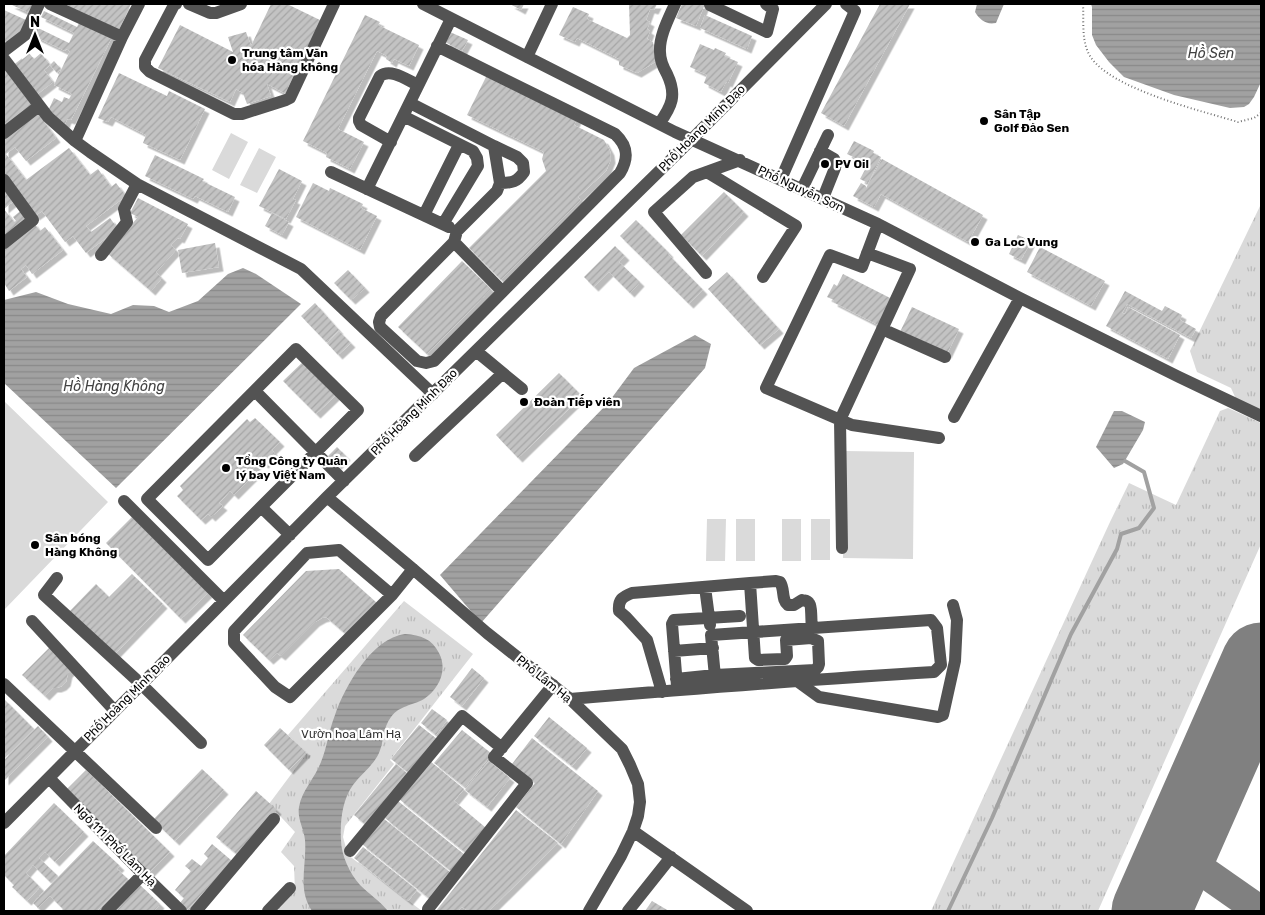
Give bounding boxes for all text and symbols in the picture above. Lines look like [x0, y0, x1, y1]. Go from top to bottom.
north arrow [10, 10, 60, 60]
text: N [30, 14, 40, 31]
water label: Hồ Sen [1188, 44, 1234, 62]
place label: Trung tâm Văn hóa Hàng không [242, 46, 338, 74]
marker: Trung tâm Văn hóa Hàng không [226, 54, 238, 66]
street label: Phố Hoàng Minh Đạo [656, 82, 748, 174]
place label: Sân Tập Golf Đảo Sen [994, 107, 1069, 135]
marker: Sân Tập Golf Đảo Sen [978, 115, 990, 127]
place label: PV Oil [835, 157, 869, 171]
marker: PV Oil [819, 158, 831, 170]
street label: Phố Nguyễn Sơn [756, 162, 847, 215]
place label: Ga Loc Vung [985, 235, 1058, 249]
marker: Ga Loc Vung [969, 236, 981, 248]
street label: Phố Hoàng Minh Đạo [368, 366, 460, 458]
water label: Hồ Hàng Không [63, 377, 165, 395]
place label: Đoàn Tiếp viên [534, 394, 621, 409]
marker: Đoàn Tiếp viên [518, 396, 530, 408]
place label: Tổng Công ty Quản lý bay Việt Nam [236, 454, 348, 482]
marker: Tổng Công ty Quản lý bay Việt Nam [220, 462, 232, 474]
place label: Sân bóng Hàng Không [45, 531, 117, 559]
marker: Sân bóng Hàng Không [29, 539, 41, 551]
street label: Phố Hoàng Minh Đạo [81, 652, 173, 744]
street label: Phố Lâm Hạ [514, 652, 575, 706]
park label: Vườn hoa Lâm Hạ [301, 727, 401, 741]
street label: Ngõ 111 Phố Lâm Hạ [71, 800, 160, 889]

